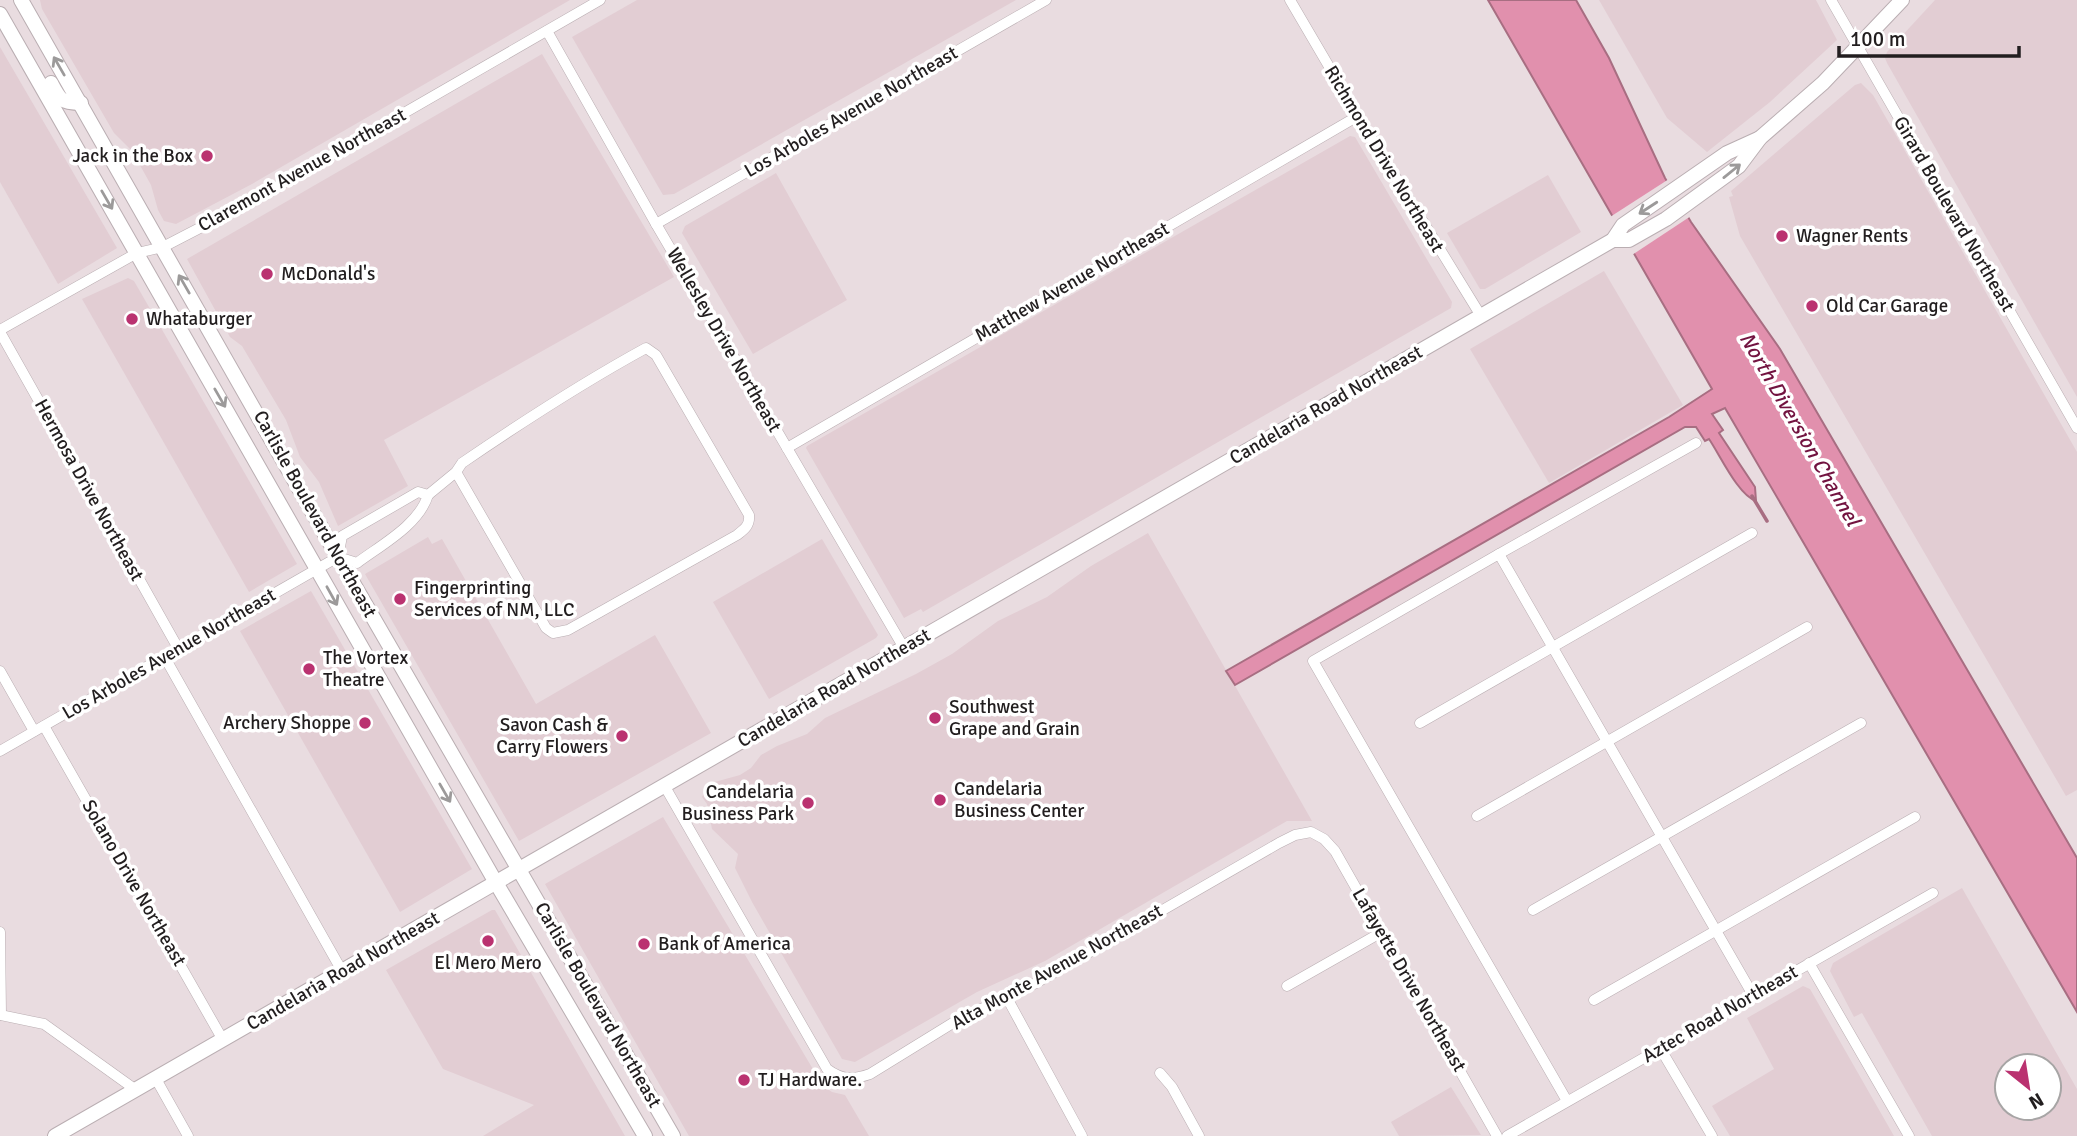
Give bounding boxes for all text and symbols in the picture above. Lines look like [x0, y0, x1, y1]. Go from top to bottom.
scale bar [1839, 14, 2019, 58]
text: 100 m [1850, 26, 1905, 52]
street label: Los Arboles Avenue Northeast [740, 41, 962, 183]
one-way arrow [52, 56, 66, 76]
street label: Richmond Drive Northeast [1319, 61, 1449, 257]
street label: Claremont Avenue Northeast [194, 103, 410, 237]
street label: Girard Boulevard Northeast [1888, 112, 2020, 316]
place label: Jack in the Box [73, 144, 193, 168]
marker: Jack in the Box [199, 148, 215, 164]
one-way arrow [1722, 163, 1740, 179]
one-way arrow [100, 190, 114, 210]
one-way arrow [1639, 201, 1659, 215]
street label: Matthew Avenue Northeast [971, 216, 1174, 348]
place label: Wagner Rents [1796, 224, 1908, 248]
marker: Wagner Rents [1774, 228, 1790, 244]
street label: Wellesley Drive Northeast [661, 243, 787, 437]
place label: McDonald's [281, 262, 375, 286]
marker: McDonald's [259, 266, 275, 282]
one-way arrow [177, 275, 191, 295]
place label: Old Car Garage [1826, 294, 1948, 318]
marker: Old Car Garage [1804, 298, 1820, 314]
place label: Whataburger [146, 307, 252, 331]
marker: Whataburger [124, 311, 140, 327]
water label: North Diversion Channel [1734, 327, 1867, 532]
street label: Candelaria Road Northeast [1225, 340, 1427, 470]
one-way arrow [214, 387, 227, 408]
street label: Hermosa Drive Northeast [29, 395, 149, 586]
street label: Carlisle Boulevard Northeast [248, 406, 382, 622]
place label: Fingerprinting Services of NM, LLC [414, 576, 574, 622]
street label: Los Arboles Avenue Northeast [58, 583, 280, 725]
one-way arrow [326, 585, 339, 606]
marker: Fingerprinting Services of NM, LLC [392, 591, 408, 607]
street label: Candelaria Road Northeast [733, 623, 935, 753]
place label: The Vortex Theatre [323, 646, 409, 692]
marker: The Vortex Theatre [301, 661, 317, 677]
place label: Southwest Grape and Grain [949, 695, 1080, 741]
marker: Southwest Grape and Grain [927, 710, 943, 726]
place label: Archery Shoppe [223, 711, 351, 735]
place label: Savon Cash & Carry Flowers [496, 713, 608, 759]
marker: Archery Shoppe [357, 715, 373, 731]
marker: Savon Cash & Carry Flowers [614, 728, 630, 744]
place label: Candelaria Business Center [954, 777, 1084, 823]
place label: Candelaria Business Park [681, 780, 794, 826]
one-way arrow [438, 783, 452, 803]
marker: Candelaria Business Center [932, 792, 948, 808]
marker: Candelaria Business Park [800, 795, 816, 811]
street label: Solano Drive Northeast [77, 796, 192, 971]
street label: Lafayette Drive Northeast [1347, 884, 1472, 1076]
street label: Carlisle Boulevard Northeast [529, 898, 667, 1112]
street label: Alta Monte Avenue Northeast [947, 899, 1167, 1035]
street label: Candelaria Road Northeast [242, 906, 444, 1036]
place label: Bank of America [658, 932, 791, 956]
marker: El Mero Mero [480, 933, 496, 949]
marker: Bank of America [636, 936, 652, 952]
place label: El Mero Mero [434, 951, 542, 975]
street label: Aztec Road Northeast [1638, 960, 1802, 1068]
north arrow [1993, 1052, 2063, 1122]
place label: TJ Hardware. [758, 1068, 862, 1092]
marker: TJ Hardware. [736, 1072, 752, 1088]
text: N [2024, 1087, 2048, 1115]

